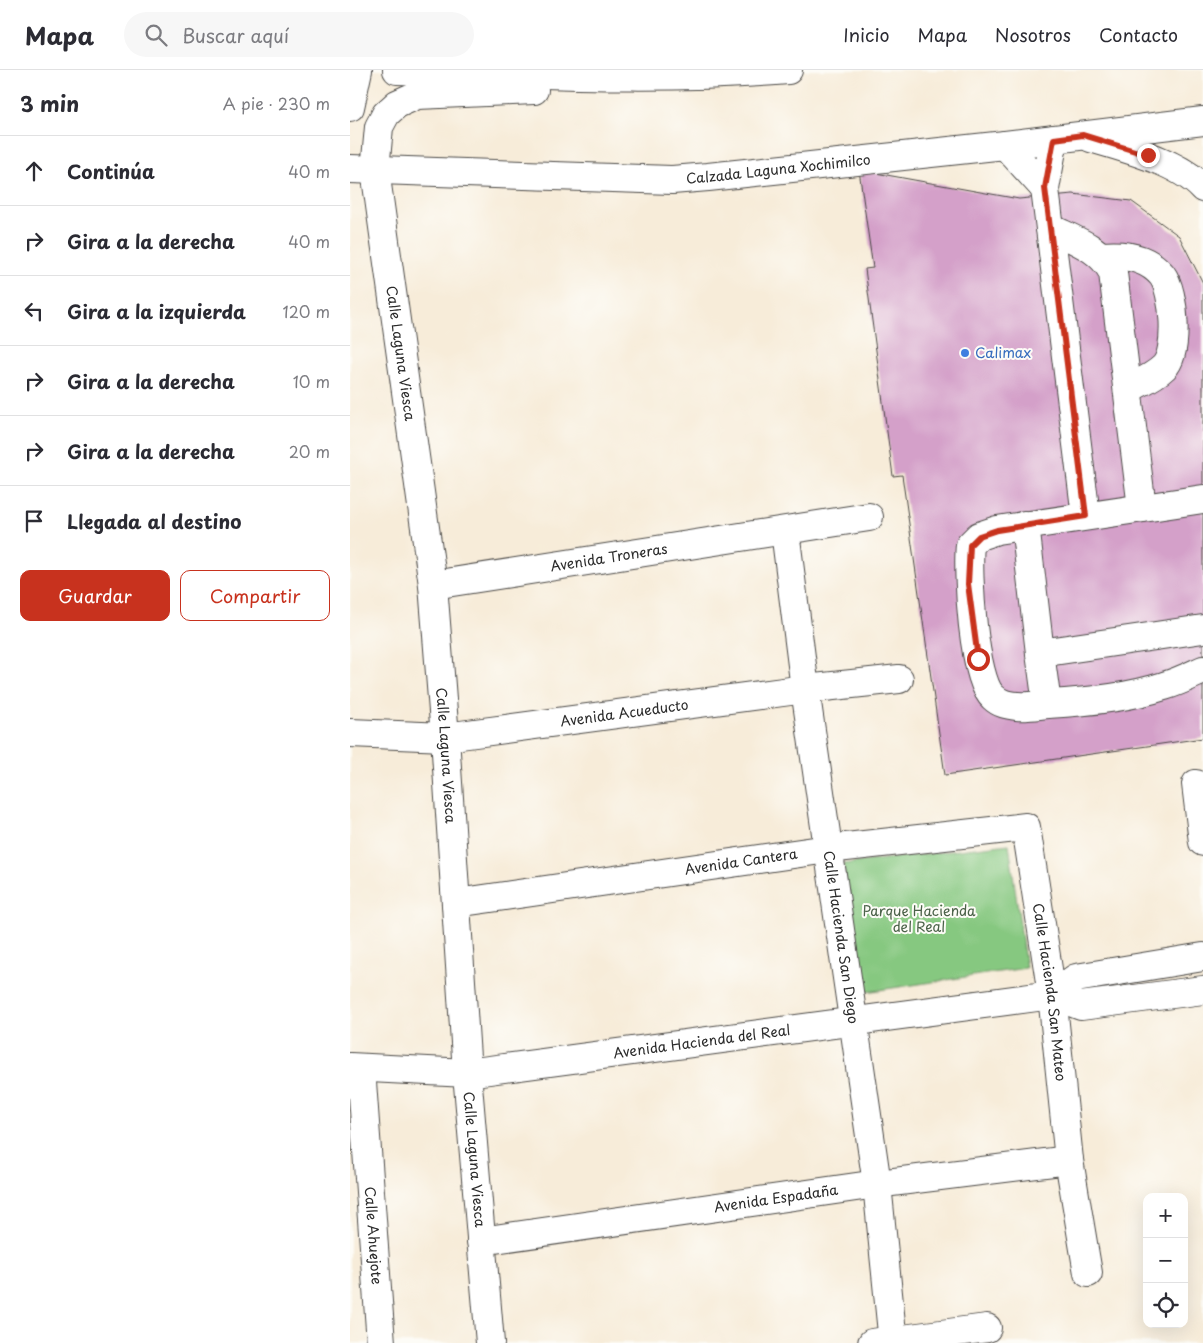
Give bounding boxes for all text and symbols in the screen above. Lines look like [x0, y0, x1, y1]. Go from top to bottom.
search box [124, 12, 474, 57]
text: Mapa [25, 17, 94, 53]
icon: search [142, 21, 170, 49]
text: Buscar aquí [182, 21, 289, 49]
text: Inicio [843, 21, 890, 48]
text: Mapa [918, 21, 967, 48]
text: Nosotros [995, 21, 1071, 48]
text: Contacto [1099, 21, 1178, 48]
text: 3 min [20, 87, 79, 119]
text: A pie · 230 m [223, 91, 330, 115]
route end [1137, 144, 1160, 167]
street label: Calzada Laguna Xochimilco [685, 149, 872, 189]
icon: ahead [20, 157, 48, 185]
text: Continúa [67, 157, 155, 185]
text: 40 m [288, 159, 330, 183]
icon: right [20, 227, 48, 255]
text: Gira a la derecha [67, 227, 235, 255]
text: 40 m [288, 229, 330, 253]
street label: Calle Laguna Viesca [381, 284, 421, 422]
icon: left [20, 297, 48, 325]
text: Gira a la izquierda [67, 297, 246, 325]
text: 120 m [283, 299, 330, 323]
place label: Calimax [975, 342, 1031, 363]
marker: Calimax [959, 347, 971, 359]
icon: right [20, 367, 48, 395]
text: Gira a la derecha [67, 367, 235, 395]
text: 10 m [293, 369, 330, 393]
icon: right [20, 437, 48, 465]
text: Gira a la derecha [67, 437, 235, 465]
text: 20 m [289, 439, 330, 463]
icon: arrive [20, 507, 48, 535]
text: Llegada al destino [67, 507, 241, 535]
street label: Avenida Troneras [549, 538, 669, 577]
button: Guardar [20, 570, 170, 621]
button: Compartir [180, 570, 330, 621]
route start [967, 648, 990, 671]
street label: Calle Laguna Viesca [431, 687, 462, 824]
street label: Avenida Acueducto [559, 694, 690, 732]
street label: Avenida Cantera [683, 843, 799, 880]
street label: Calle Hacienda San Diego [819, 849, 865, 1025]
park label: Parque Hacienda del Real [862, 900, 976, 937]
street label: Calle Hacienda San Mateo [1028, 901, 1072, 1083]
street label: Avenida Hacienda del Real [612, 1019, 792, 1063]
street label: Calle Laguna Viesca [459, 1091, 491, 1228]
street label: Avenida Espadaña [712, 1179, 839, 1217]
street label: Calle Ahuejote [360, 1186, 388, 1285]
map controls [1143, 1193, 1188, 1328]
button: + [1143, 1193, 1188, 1238]
button: − [1143, 1238, 1188, 1283]
button: locate [1143, 1283, 1188, 1328]

